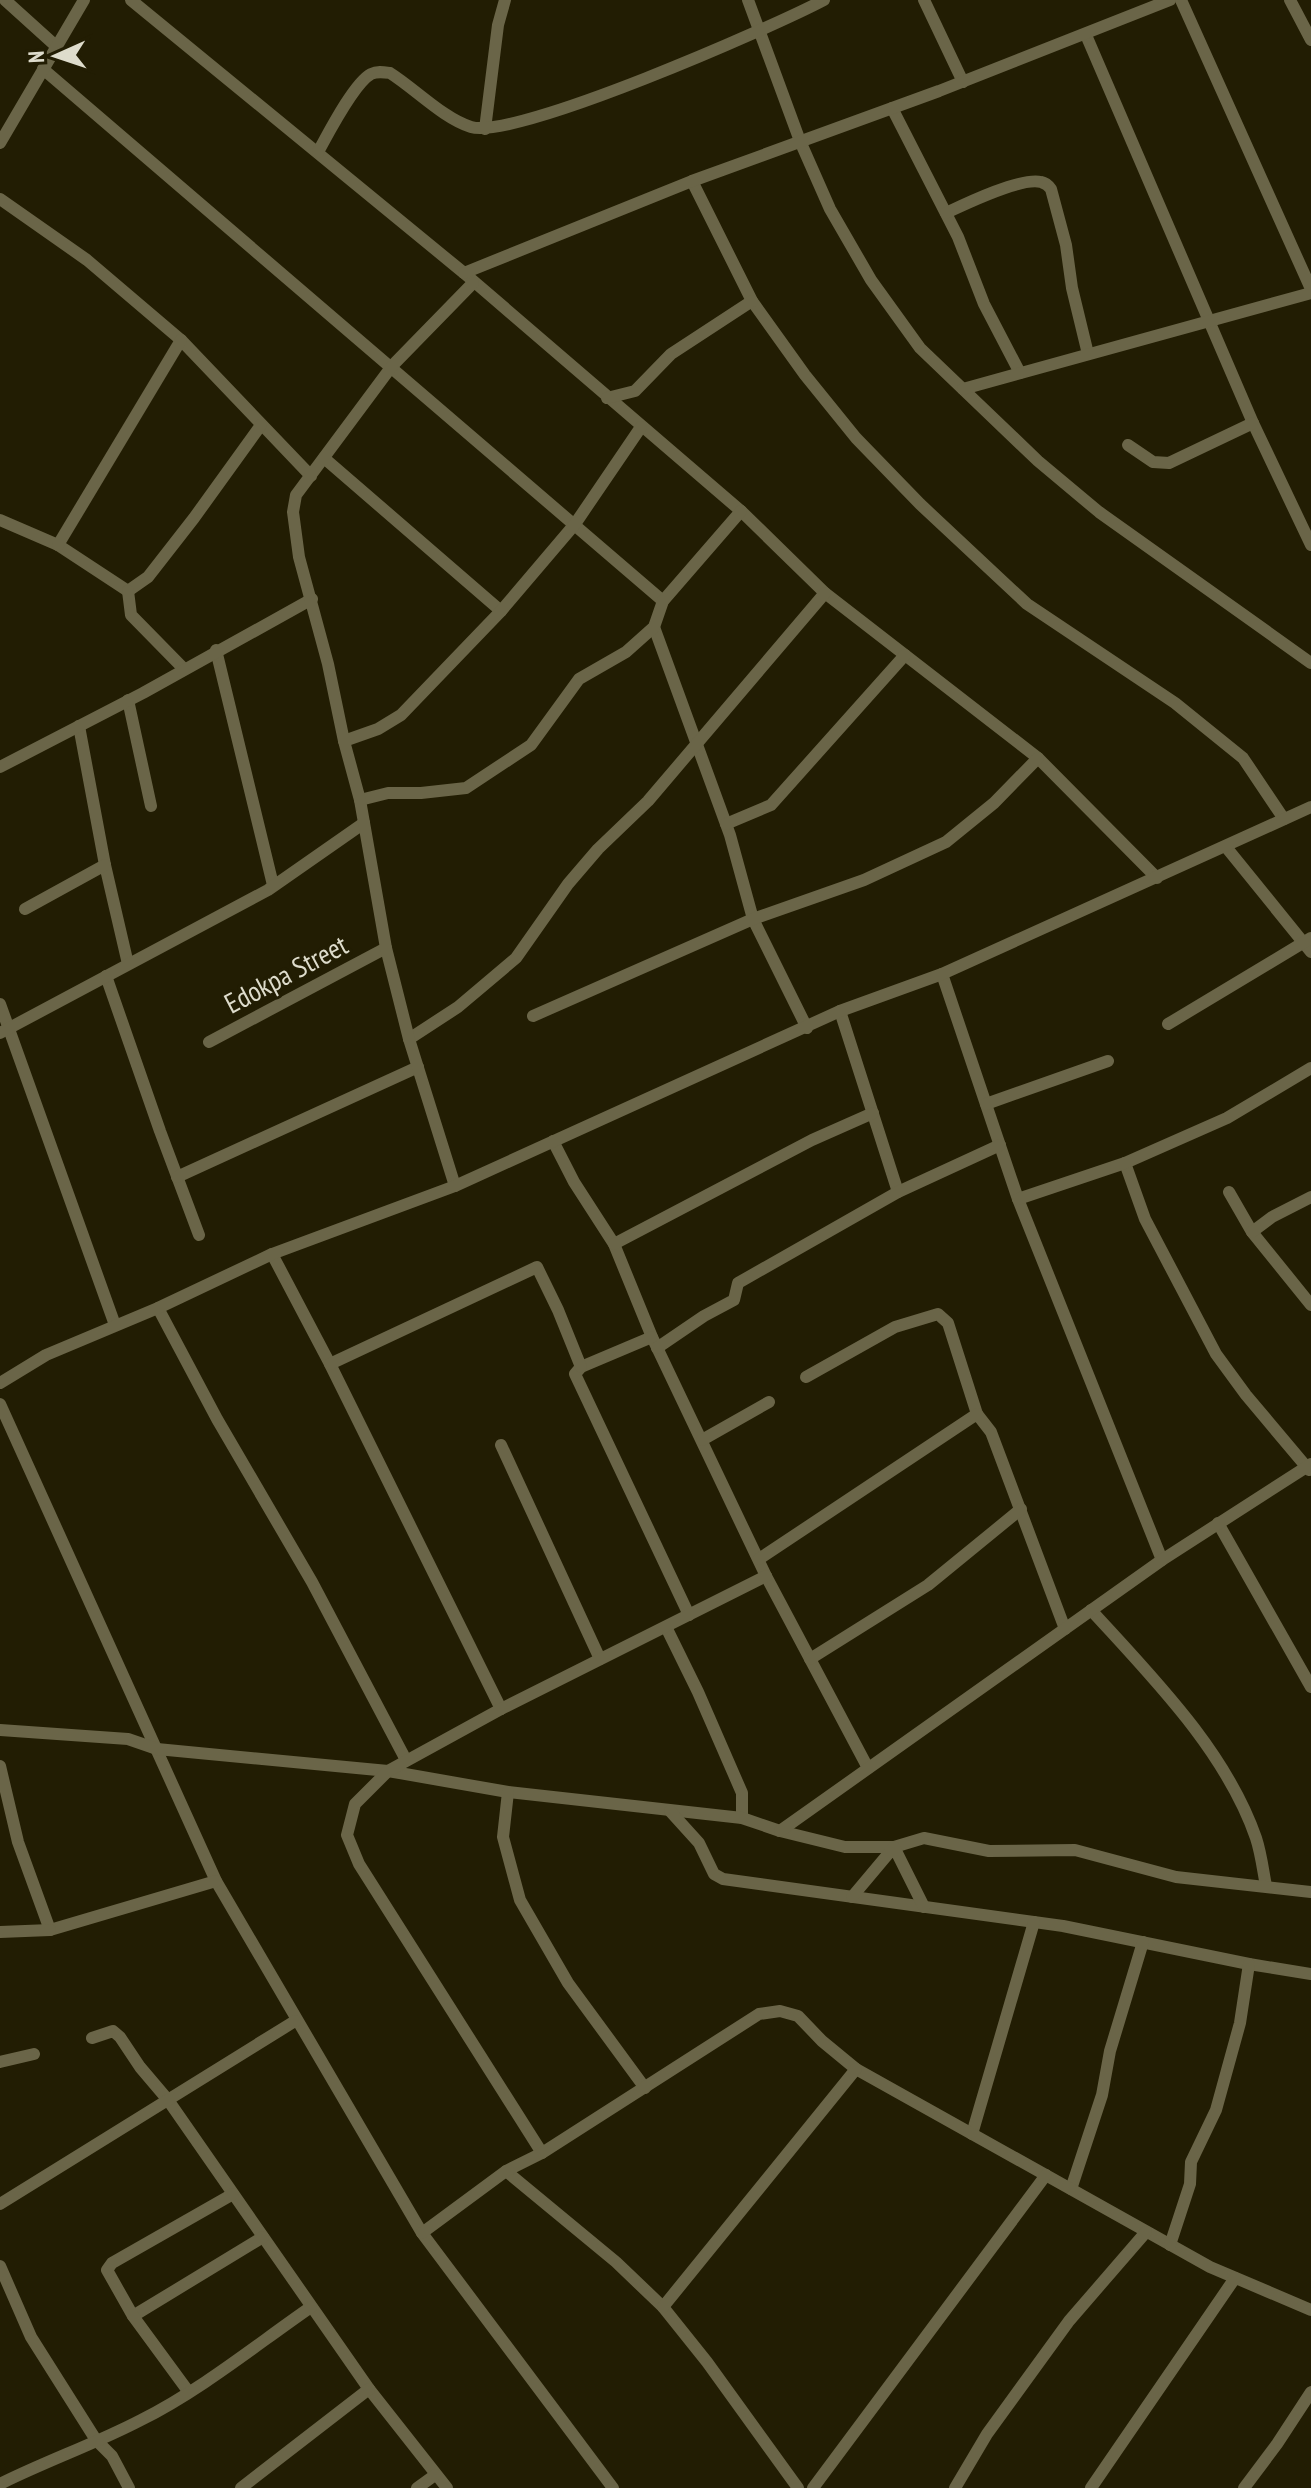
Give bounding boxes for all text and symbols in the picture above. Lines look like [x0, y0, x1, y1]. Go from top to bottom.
north arrow [16, 16, 96, 96]
text: N [22, 50, 50, 64]
street label: Edokpa Street [218, 926, 354, 1021]

